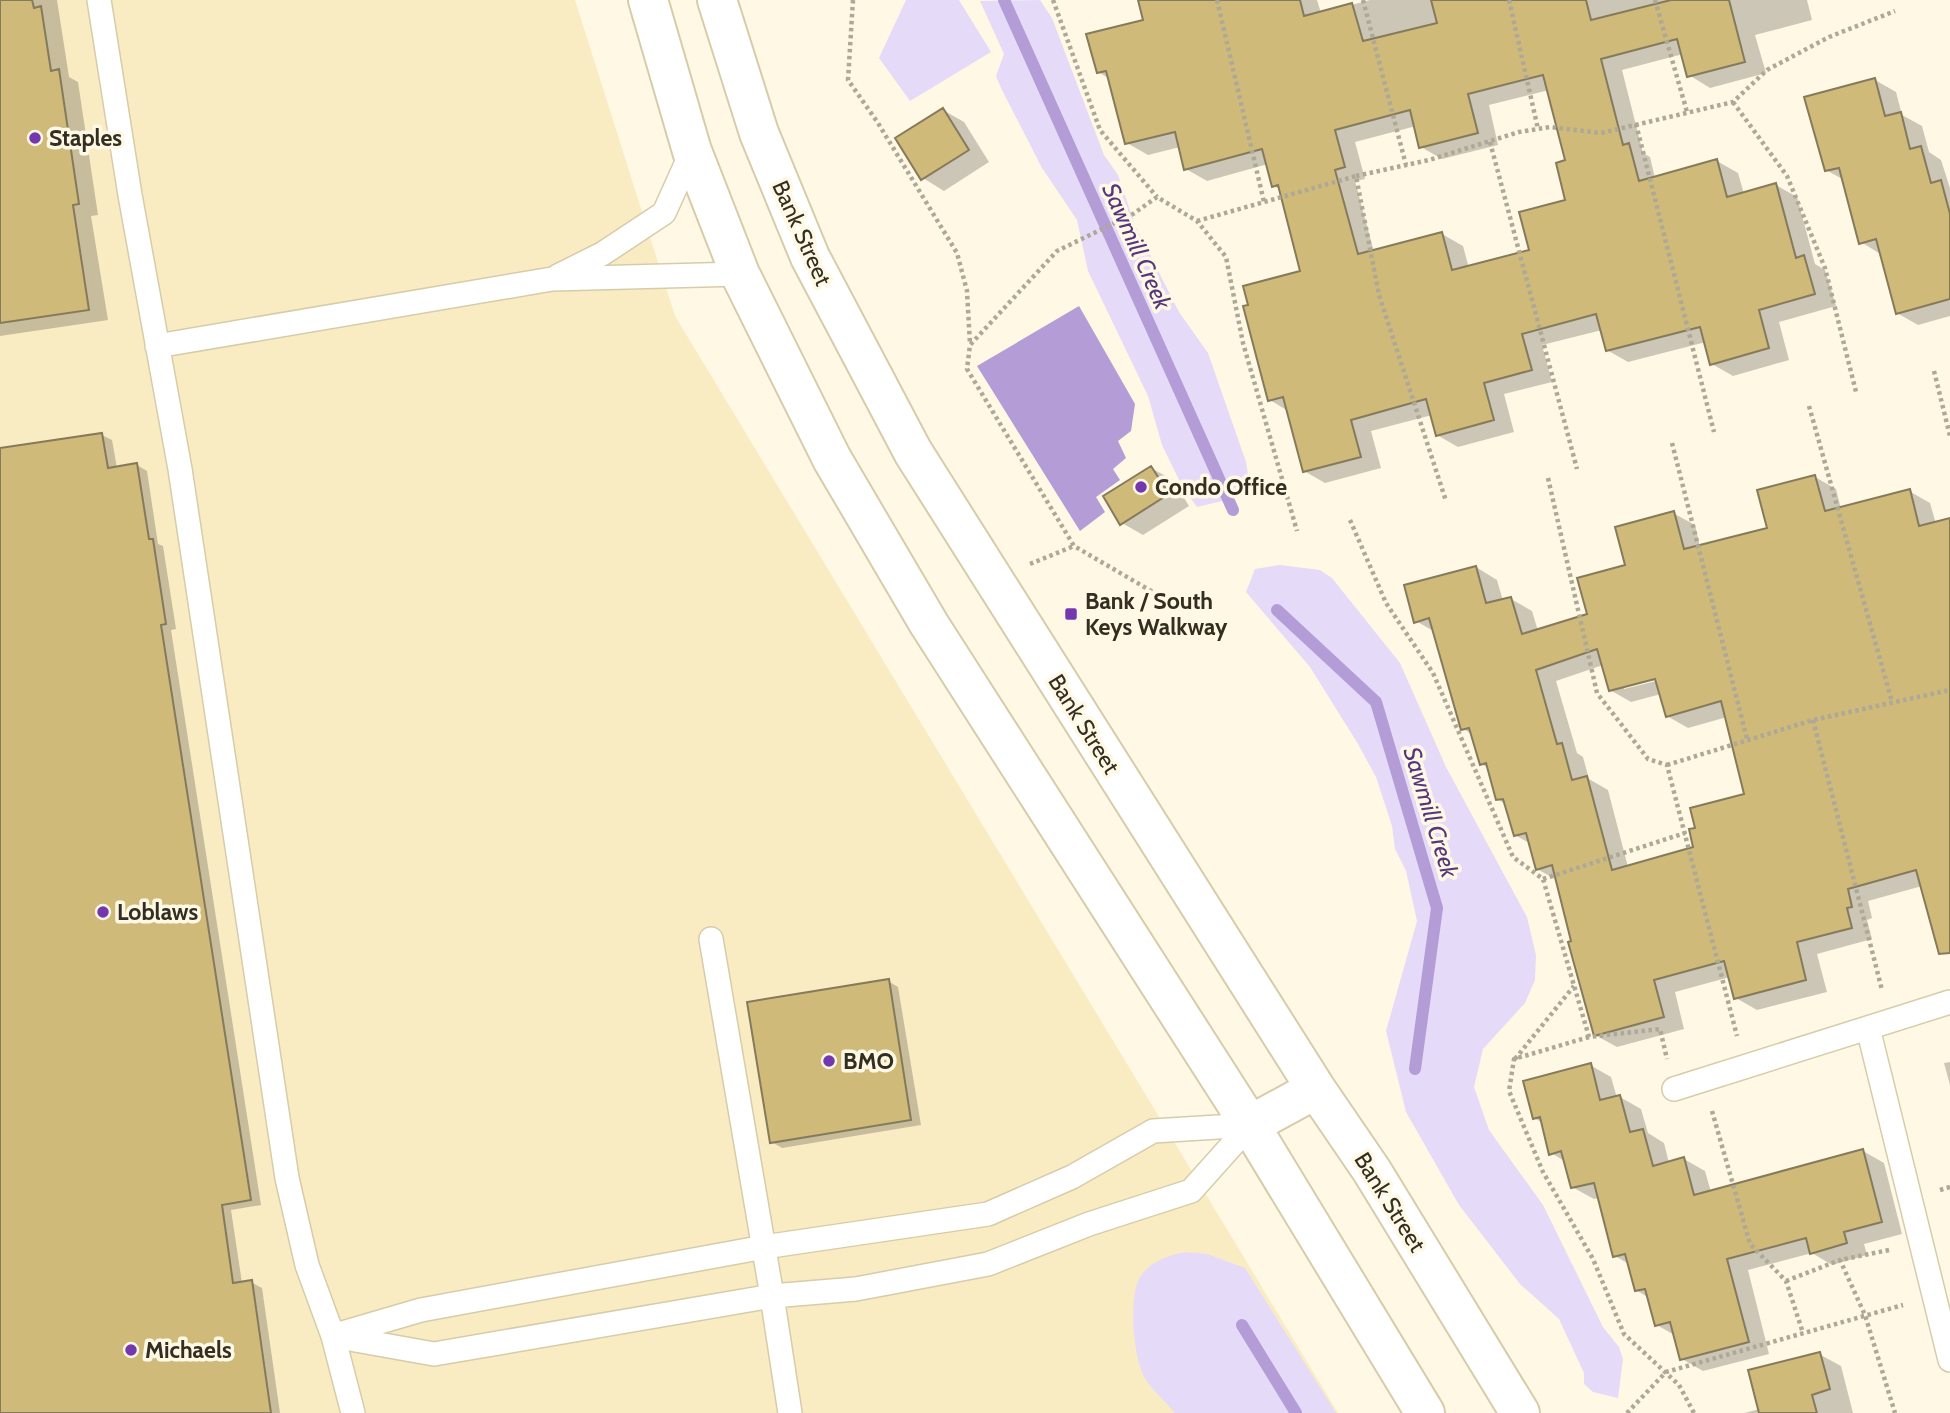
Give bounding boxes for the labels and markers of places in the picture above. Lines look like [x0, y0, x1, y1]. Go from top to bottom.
place label: Staples [49, 124, 122, 152]
marker: Staples [27, 130, 43, 146]
place label: Condo Office [1155, 473, 1287, 501]
marker: Condo Office [1133, 479, 1149, 495]
place label: Bank / South Keys Walkway [1085, 587, 1228, 641]
marker: Bank / South Keys Walkway [1063, 606, 1079, 622]
place label: Loblaws [117, 898, 198, 926]
marker: Loblaws [95, 904, 111, 920]
place label: BMO [843, 1047, 894, 1075]
marker: BMO [821, 1053, 837, 1069]
place label: Michaels [145, 1336, 232, 1364]
marker: Michaels [123, 1342, 139, 1358]

